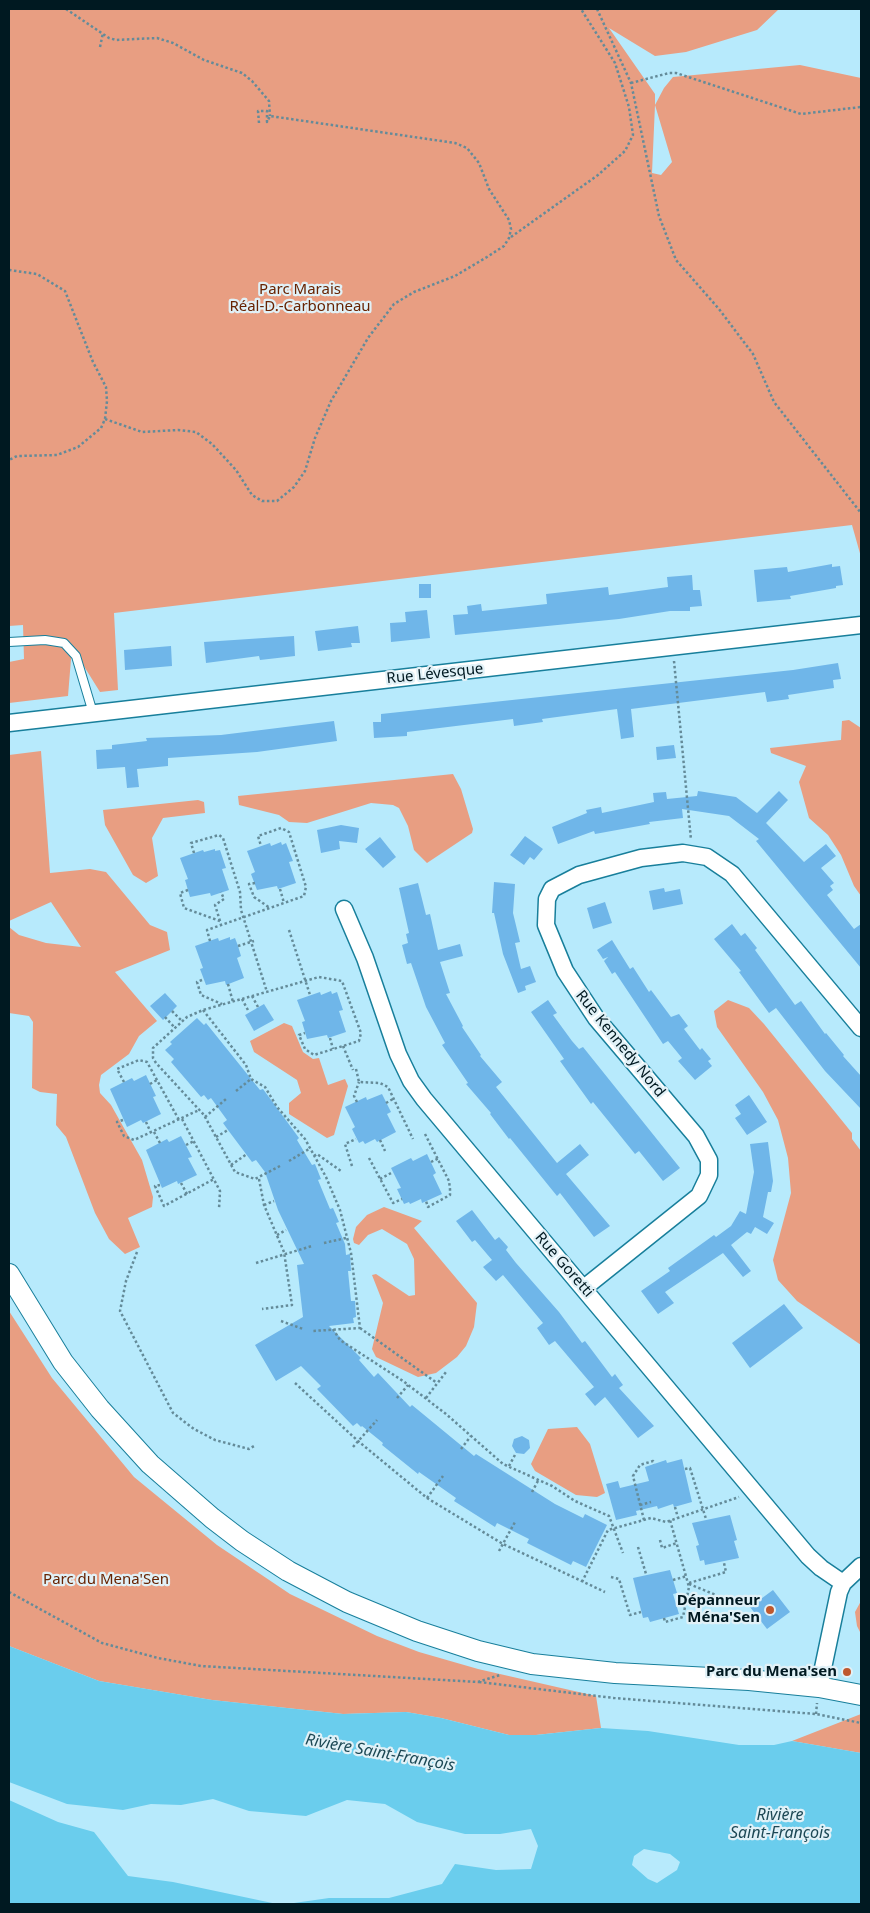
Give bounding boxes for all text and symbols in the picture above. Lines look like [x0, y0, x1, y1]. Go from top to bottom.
park label: Parc Marais Réal-D.-Carbonneau [229, 281, 371, 316]
street label: Rue Lévesque [386, 660, 484, 688]
street label: Rue Kennedy Nord [571, 987, 669, 1101]
street label: Rue Goretti [531, 1229, 597, 1301]
park label: Parc du Mena'Sen [43, 1571, 169, 1589]
place label: Dépanneur Ména'Sen [677, 1592, 760, 1627]
marker: Dépanneur Ména'Sen [764, 1604, 776, 1616]
place label: Parc du Mena'sen [706, 1663, 837, 1681]
marker: Parc du Mena'sen [841, 1666, 853, 1678]
water label: Rivière Saint-François [304, 1730, 456, 1776]
water label: Rivière Saint-François [730, 1805, 830, 1843]

